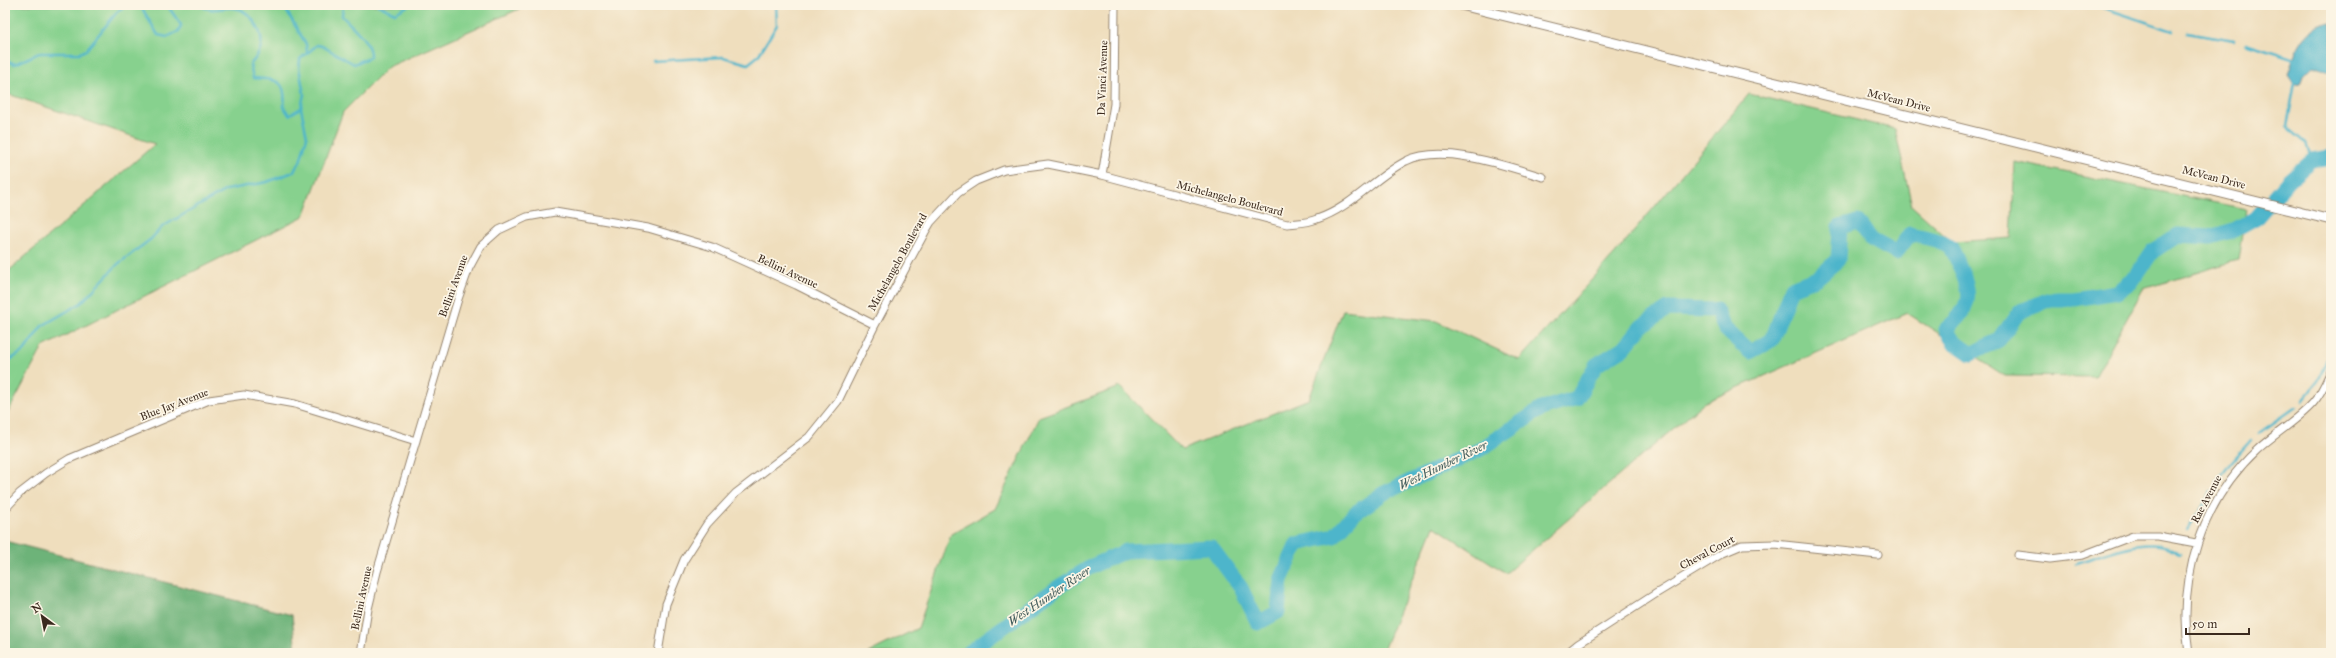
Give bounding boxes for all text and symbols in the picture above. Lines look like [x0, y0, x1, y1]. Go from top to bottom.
street label: Da Vinci Avenue [1095, 40, 1110, 116]
street label: McVean Drive [1866, 86, 1932, 115]
street label: McVean Drive [2181, 163, 2247, 192]
street label: Michelangelo Boulevard [1175, 178, 1285, 219]
street label: Michelangelo Boulevard [865, 211, 930, 313]
street label: Bellini Avenue [755, 252, 820, 291]
street label: Bellini Avenue [436, 253, 471, 319]
street label: Blue Jay Avenue [138, 385, 211, 424]
water label: West Humber River [1397, 437, 1490, 492]
street label: Rae Avenue [2188, 473, 2225, 525]
street label: Cheval Court [1678, 532, 1737, 572]
water label: West Humber River [1005, 563, 1094, 629]
street label: Bellini Avenue [348, 564, 375, 631]
north arrow [22, 596, 62, 636]
text: N [30, 600, 45, 616]
scale bar [2186, 610, 2249, 636]
text: 50 m [2192, 617, 2217, 631]

